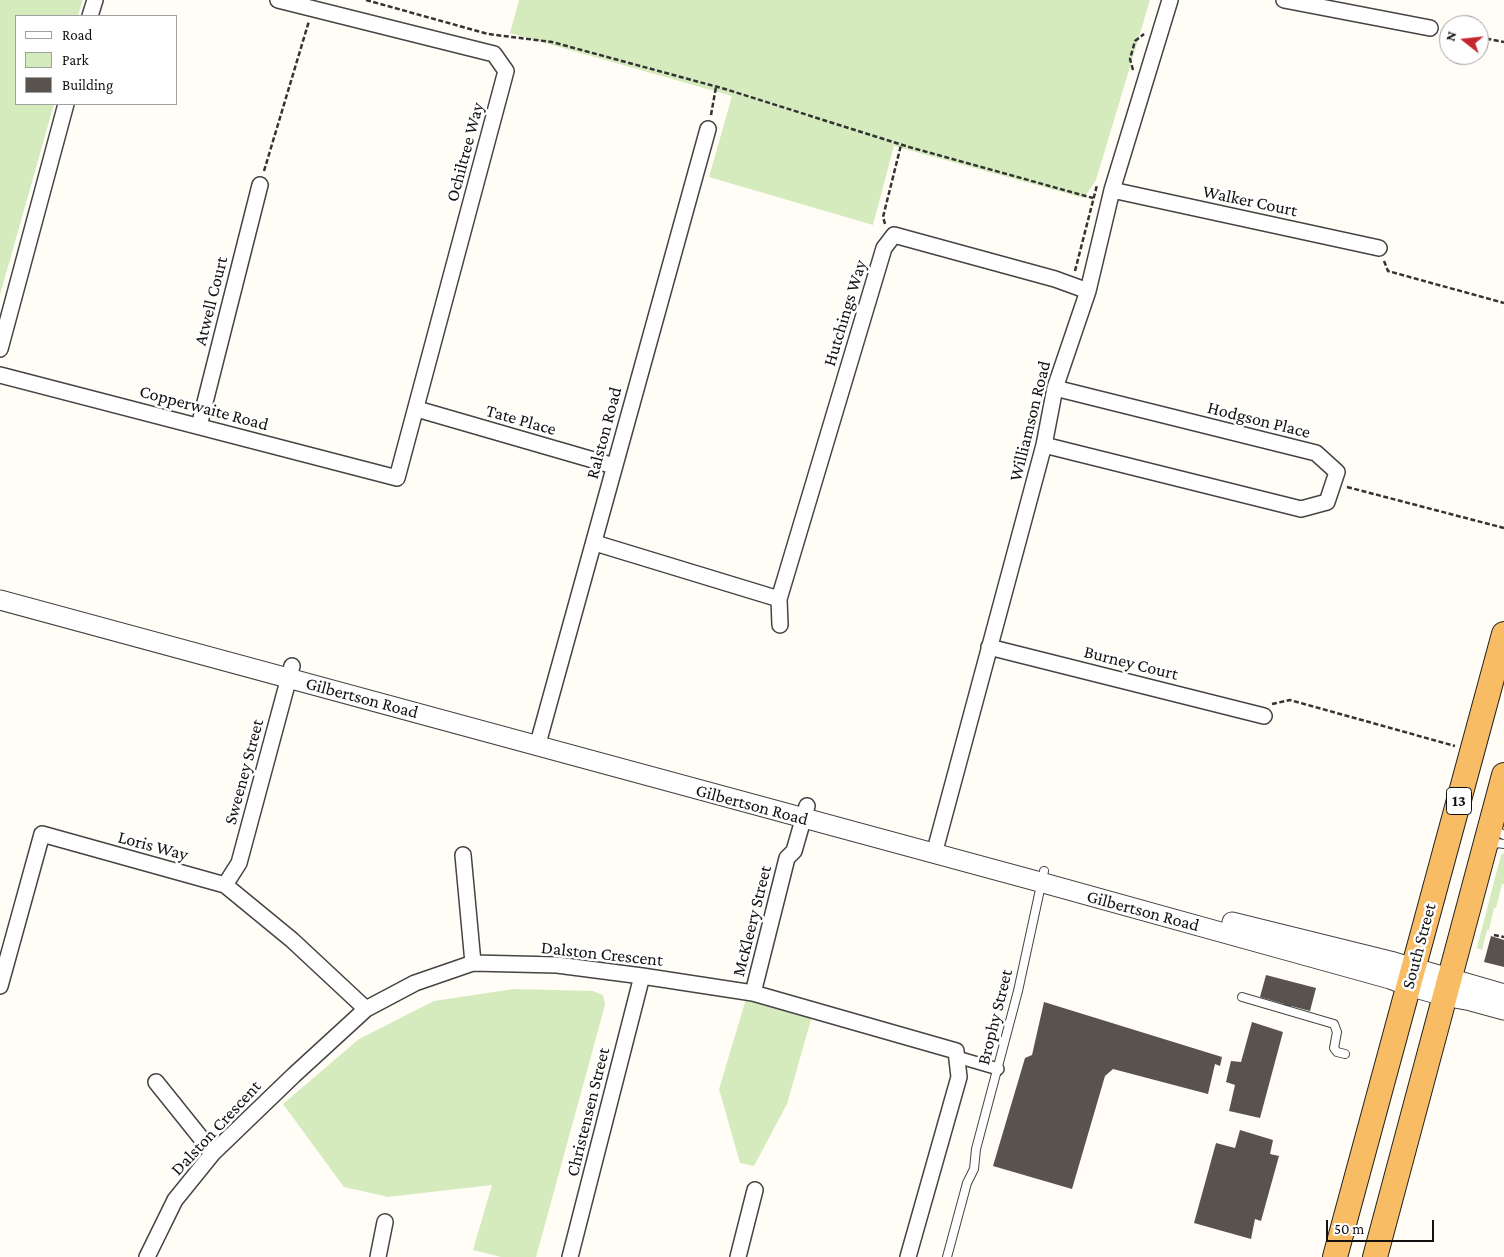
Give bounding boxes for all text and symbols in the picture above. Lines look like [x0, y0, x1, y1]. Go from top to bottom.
legend [15, 15, 178, 105]
north arrow [1439, 15, 1489, 65]
text: Road [62, 27, 92, 43]
text: N [1442, 29, 1460, 43]
text: Park [62, 52, 89, 68]
text: Building [62, 77, 113, 93]
street label: Ochiltree Way [441, 100, 489, 204]
street label: Walker Court [1201, 180, 1299, 222]
street label: Atwell Court [190, 254, 232, 348]
street label: Hutchings Way [819, 257, 871, 369]
street label: Williamson Road [1005, 358, 1055, 484]
street label: Copperwaite Road [137, 380, 271, 436]
street label: Ralston Road [581, 385, 627, 481]
street label: Hodgson Place [1205, 397, 1313, 443]
street label: Tate Place [483, 400, 559, 440]
street label: Burney Court [1082, 641, 1180, 685]
street label: Gilbertson Road [303, 673, 421, 723]
street label: Sweeney Street [220, 717, 268, 827]
street label: Gilbertson Road [693, 780, 811, 830]
road number: 13 [1446, 788, 1472, 814]
street label: Loris Way [116, 826, 190, 866]
street label: McKleery Street [728, 863, 776, 979]
street label: Gilbertson Road [1084, 886, 1202, 936]
street label: South Street [1397, 901, 1441, 991]
street label: Dalston Crescent [540, 937, 664, 971]
street label: Brophy Street [973, 967, 1017, 1067]
street label: Christensen Street [562, 1045, 614, 1179]
street label: Dalston Crescent [166, 1076, 266, 1180]
scale bar [1329, 1210, 1436, 1242]
text: 50 m [1334, 1221, 1364, 1237]

